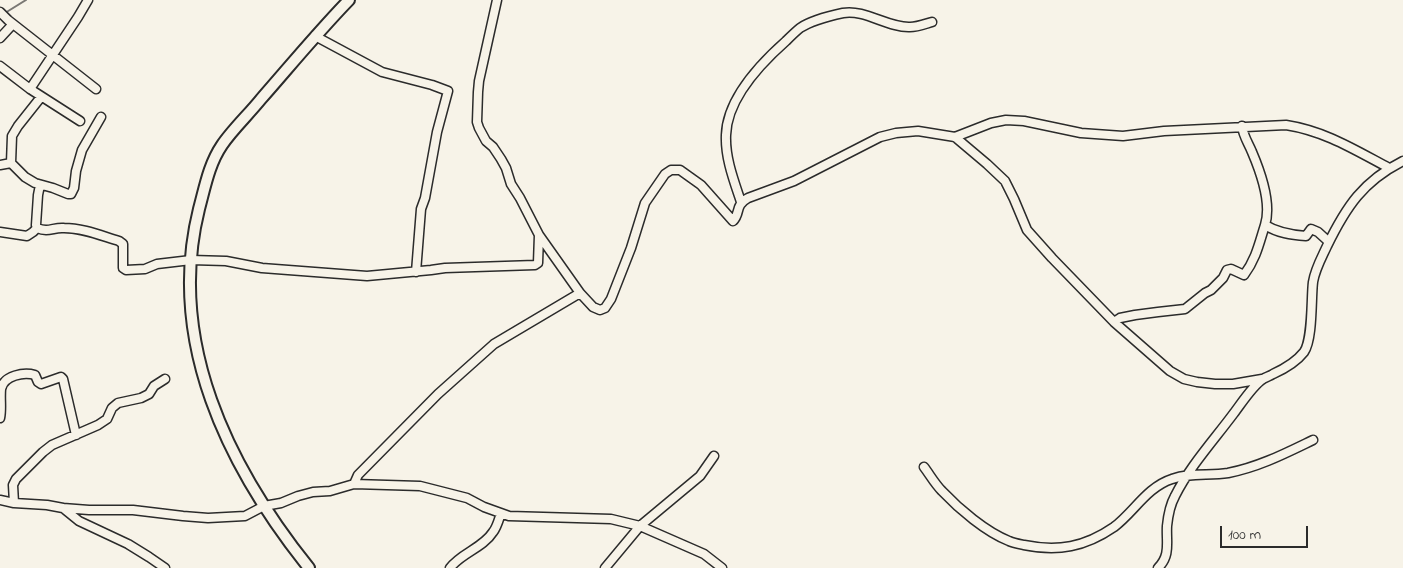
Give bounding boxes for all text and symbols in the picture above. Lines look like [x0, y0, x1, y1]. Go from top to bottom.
scale bar [1223, 516, 1310, 548]
text: 100 m [1228, 524, 1261, 546]

